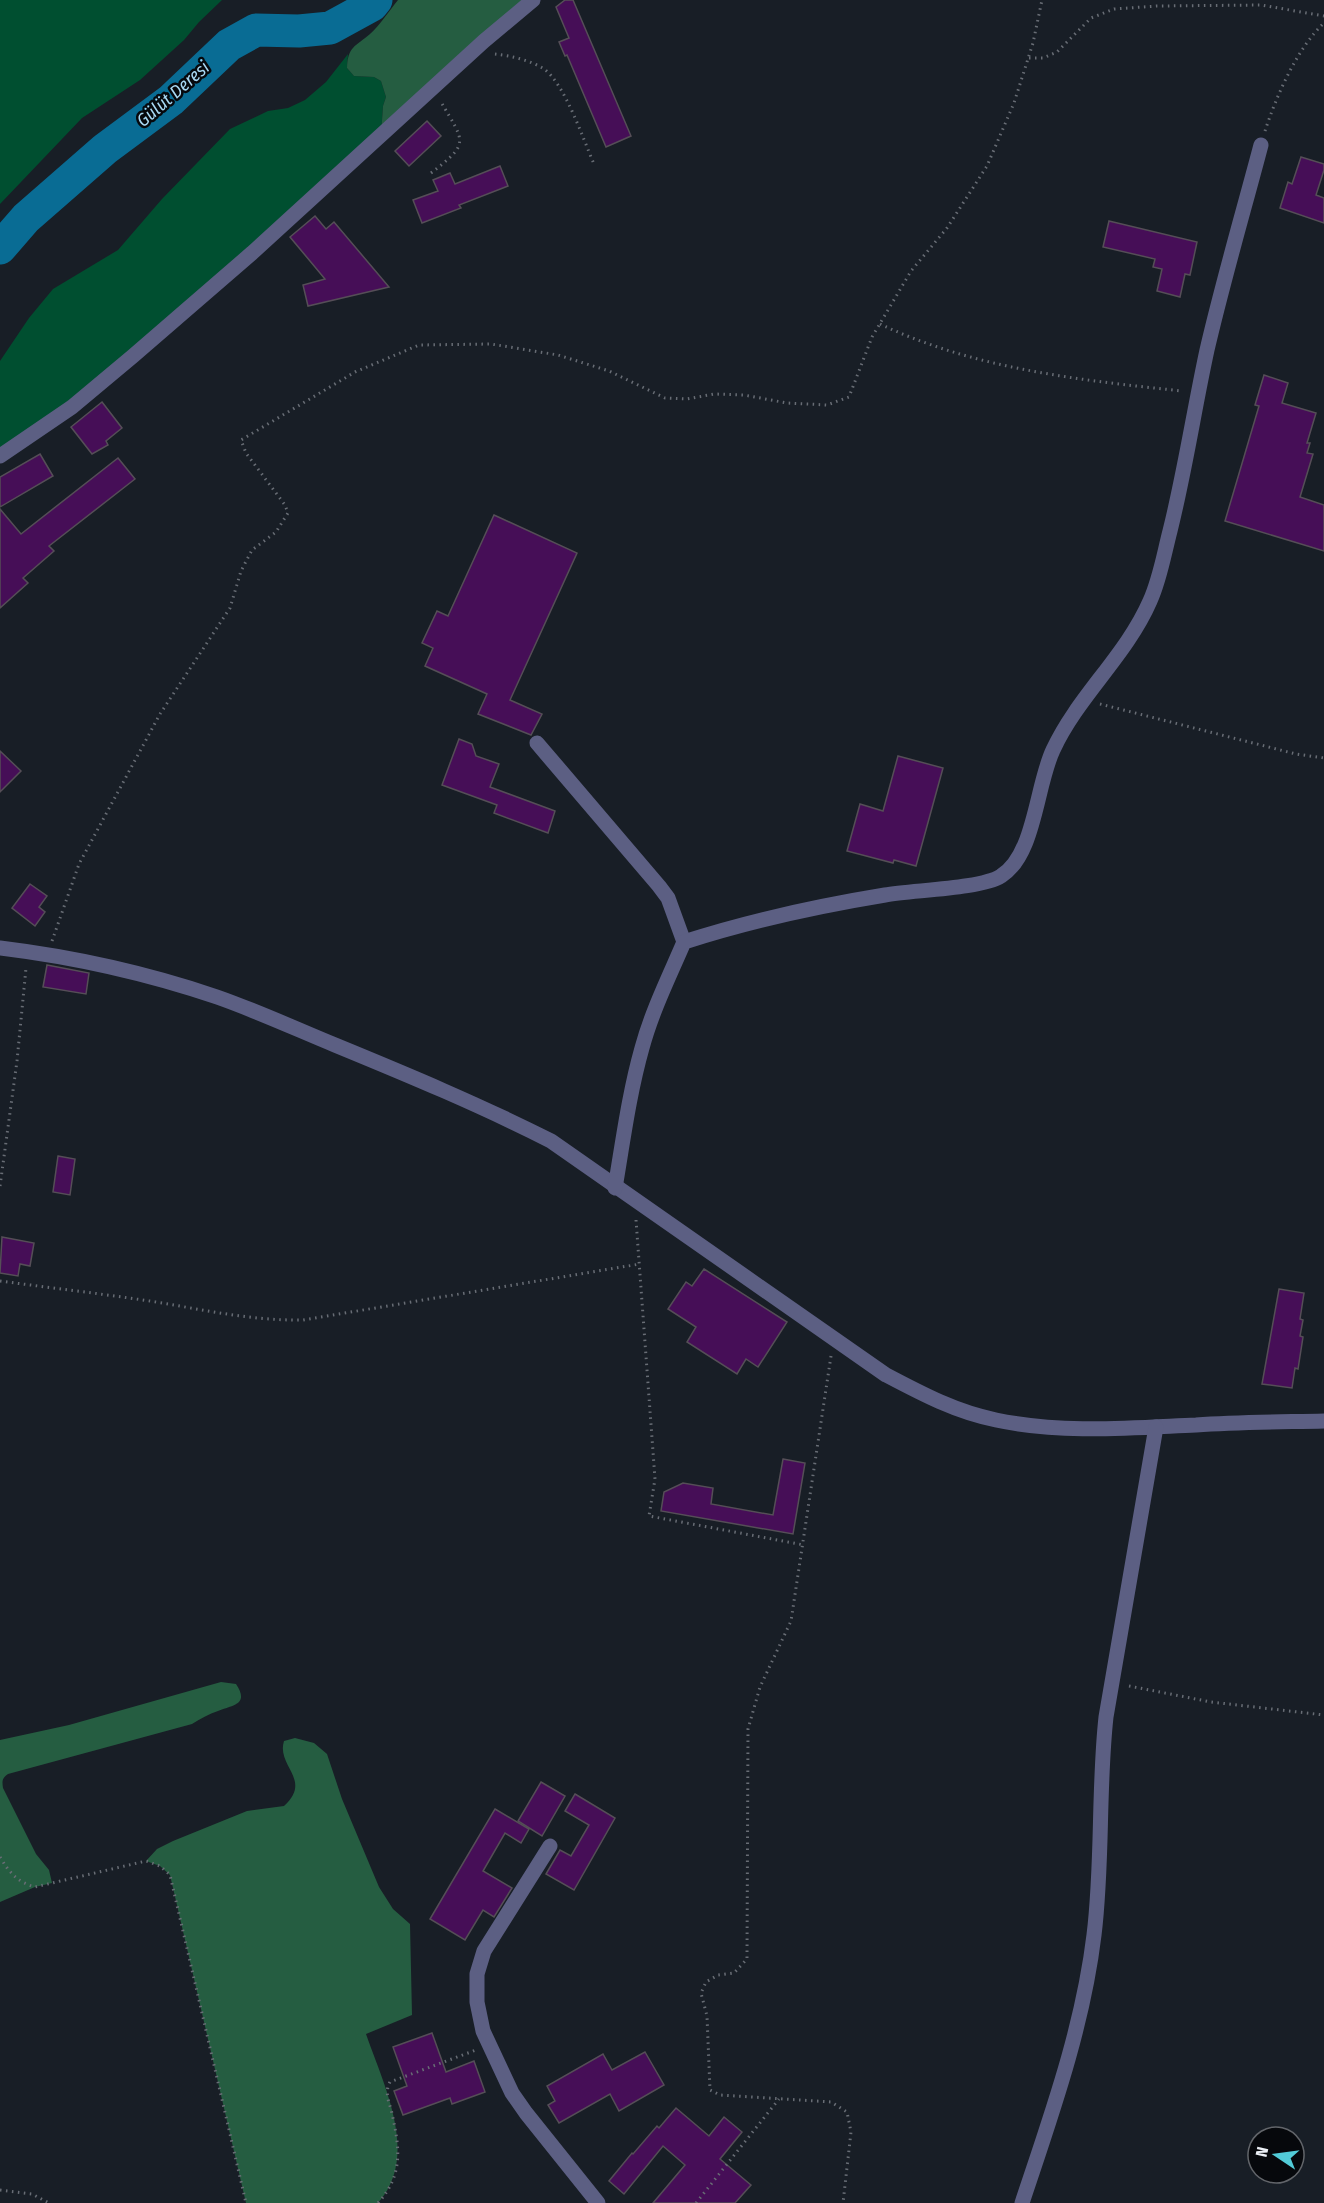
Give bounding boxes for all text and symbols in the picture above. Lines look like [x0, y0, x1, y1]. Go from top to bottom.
water label: Gülüt Deresi [132, 56, 214, 132]
north arrow [1246, 2125, 1306, 2185]
text: N [1252, 2145, 1272, 2159]

